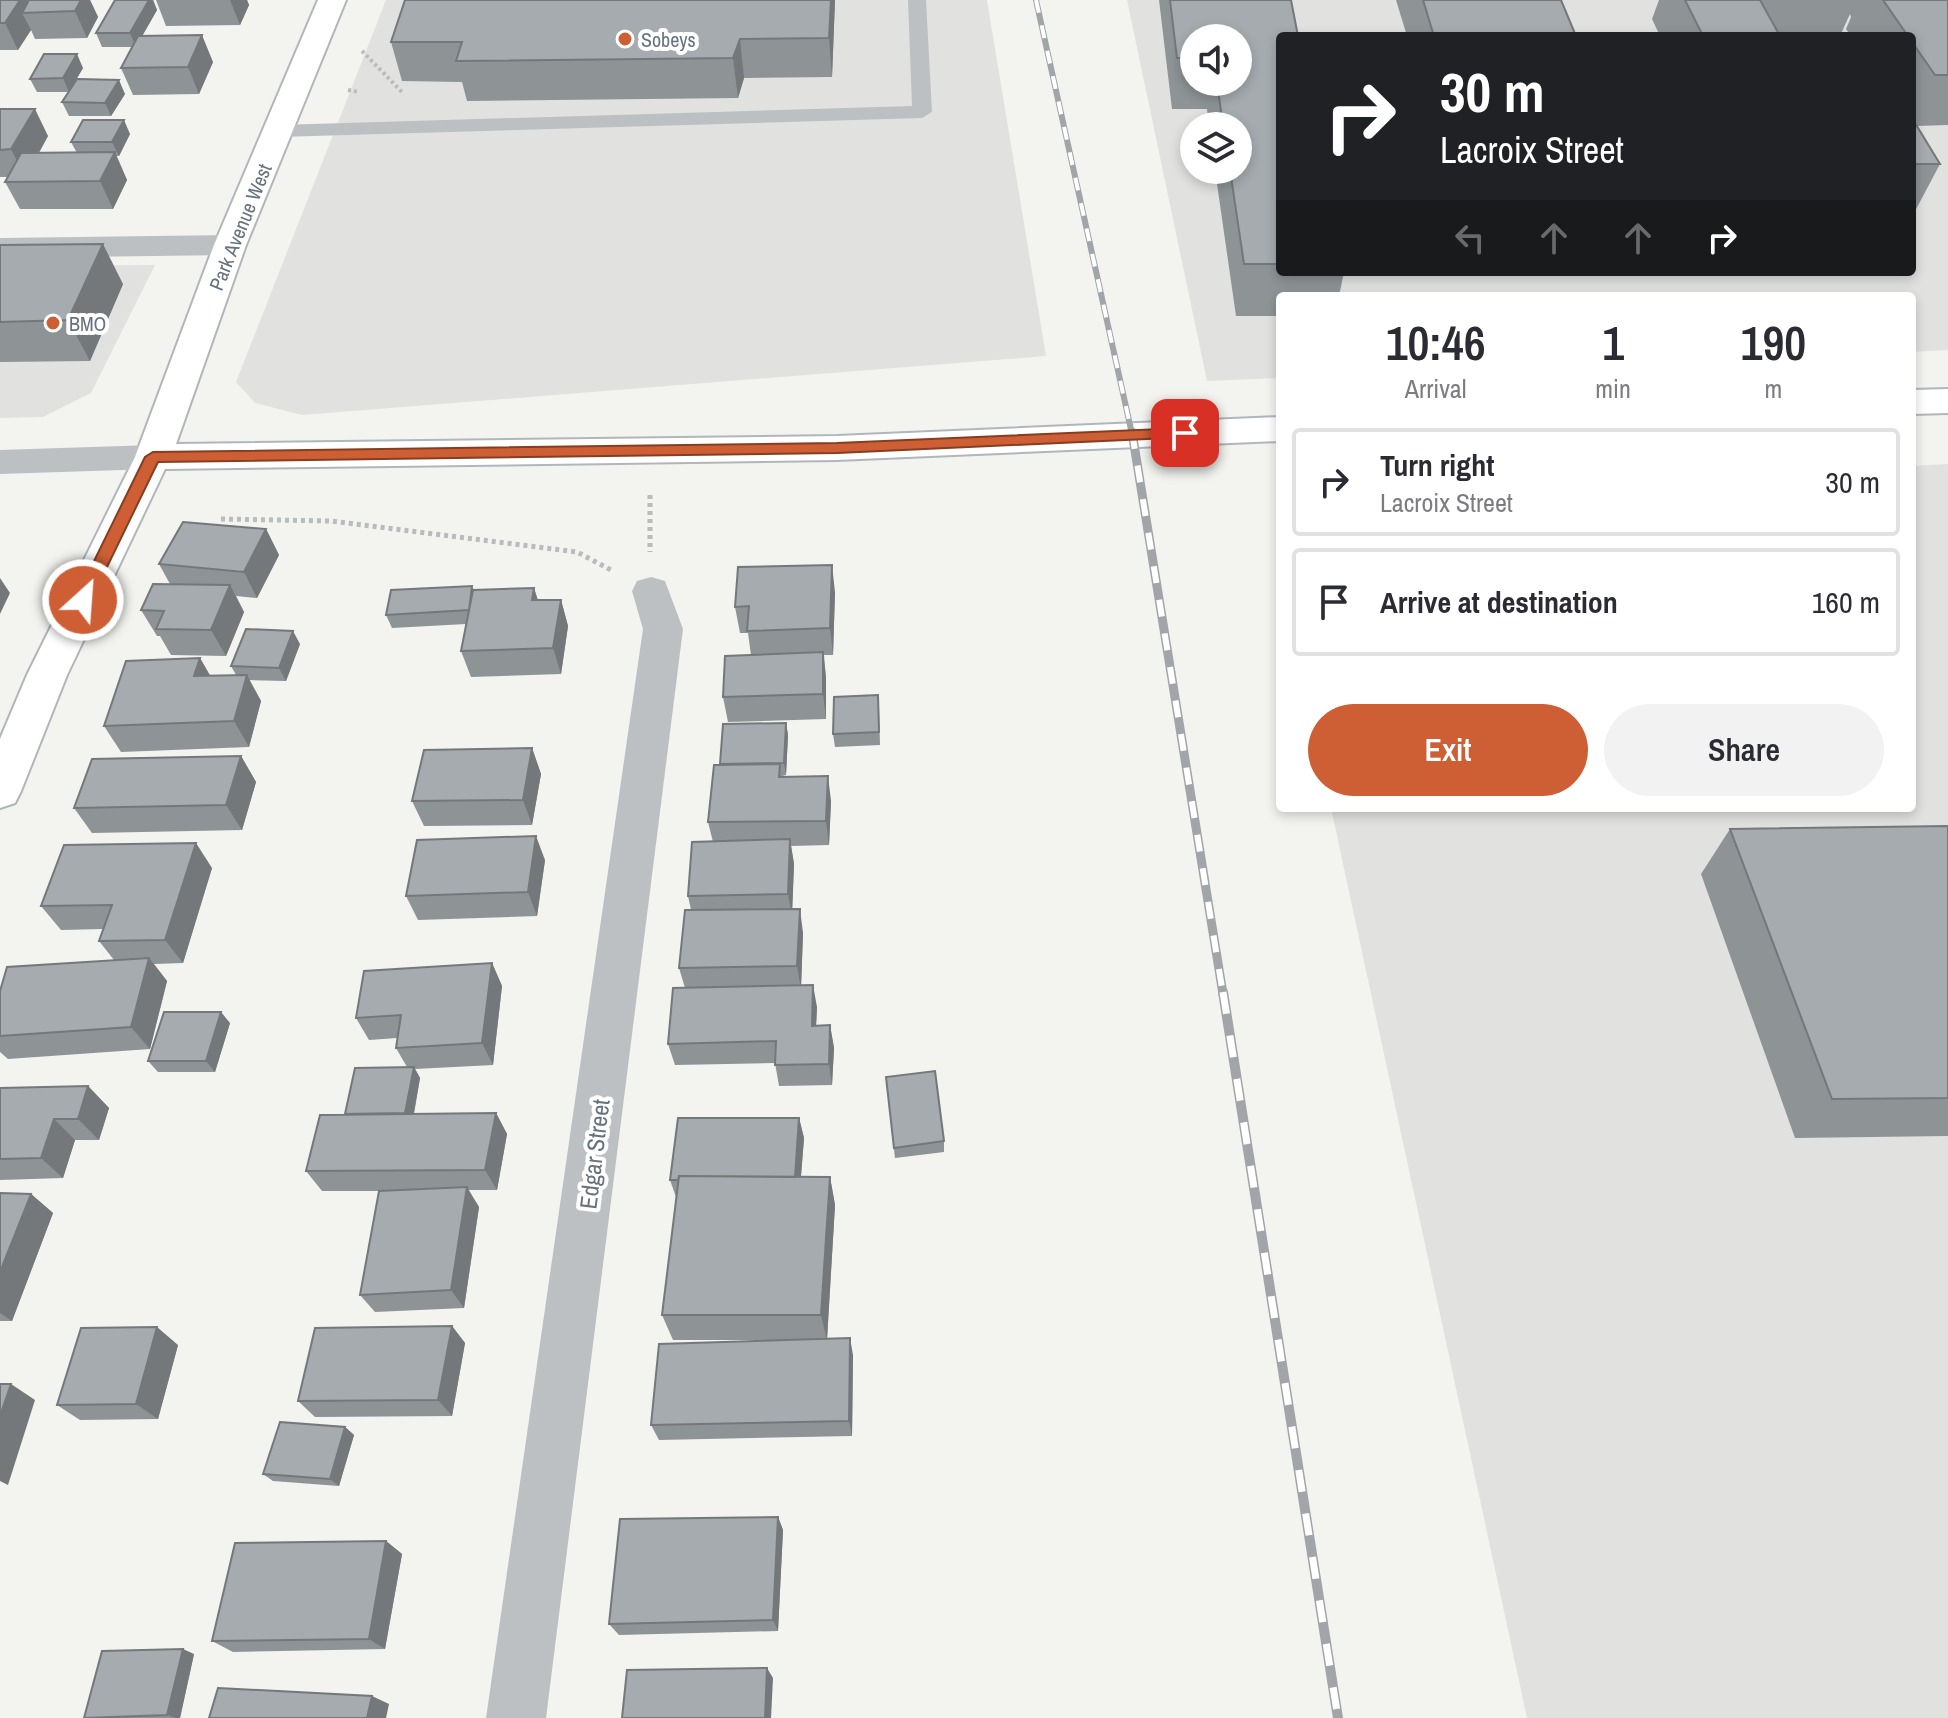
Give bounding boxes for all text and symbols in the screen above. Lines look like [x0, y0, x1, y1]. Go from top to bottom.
map controls [1180, 24, 1252, 184]
button: sound [1180, 24, 1252, 96]
place label: Sobeys [641, 26, 696, 53]
marker: Sobeys [616, 30, 634, 48]
text: 30 m [1440, 54, 1545, 129]
icon: right [1308, 64, 1412, 168]
button: layers [1180, 112, 1252, 184]
text: Lacroix Street [1440, 126, 1624, 174]
street label: Park Avenue West [202, 159, 278, 294]
icon: left [1448, 216, 1492, 260]
icon: ahead [1532, 216, 1576, 260]
icon: ahead [1616, 216, 1660, 260]
icon: right [1700, 216, 1744, 260]
place label: BMO [69, 310, 106, 337]
text: 10:46 [1386, 310, 1486, 375]
text: 1 [1602, 310, 1624, 375]
text: 190 [1741, 310, 1806, 375]
marker: BMO [44, 314, 62, 332]
text: Arrival [1405, 371, 1466, 406]
text: min [1595, 371, 1631, 406]
text: m [1765, 371, 1782, 406]
pin [1151, 399, 1219, 467]
icon: arrive [1163, 411, 1207, 455]
text: Turn right [1380, 445, 1494, 485]
icon: right [1312, 460, 1356, 504]
text: 30 m [1825, 462, 1880, 502]
text: Lacroix Street [1380, 485, 1513, 520]
position arrow [41, 558, 125, 642]
icon: arrive [1312, 580, 1356, 624]
text: Arrive at destination [1380, 582, 1618, 622]
text: 160 m [1812, 582, 1880, 622]
button: Exit [1308, 704, 1588, 796]
button: Share [1604, 704, 1884, 796]
street label: Edgar Street [571, 1097, 617, 1211]

